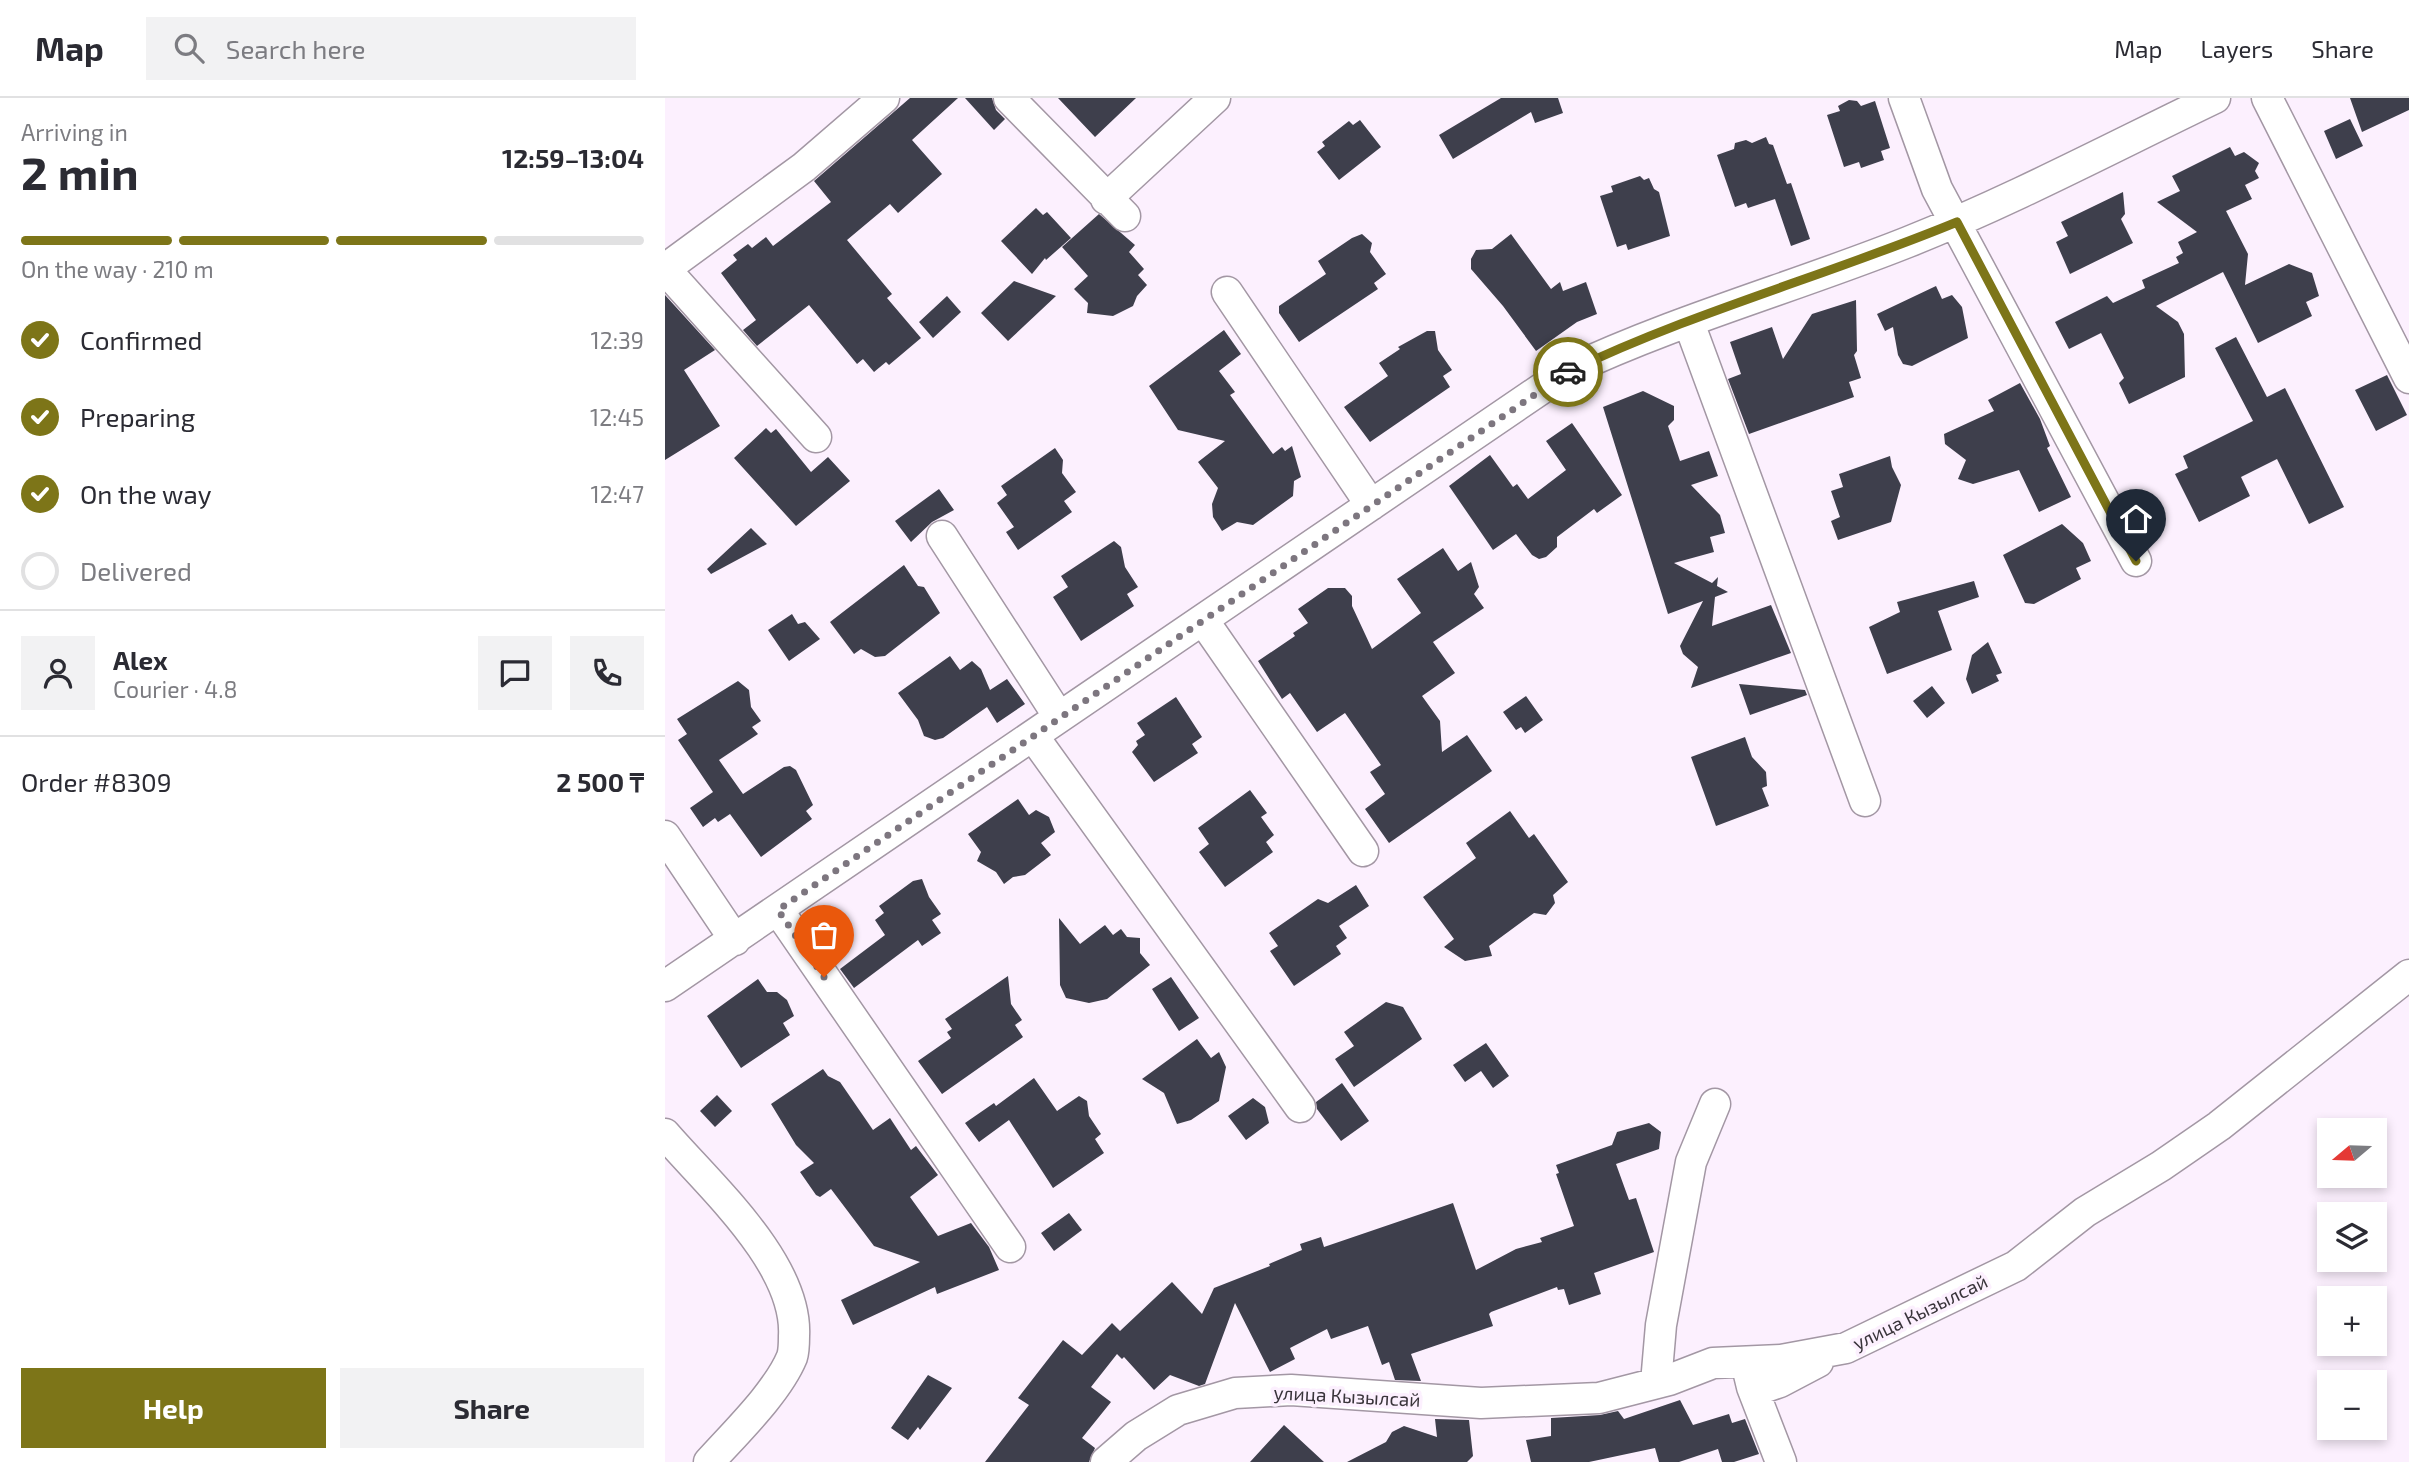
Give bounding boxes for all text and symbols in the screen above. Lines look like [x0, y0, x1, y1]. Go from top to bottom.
search box [146, 17, 636, 80]
text: Map [35, 28, 104, 68]
icon: search [170, 29, 208, 67]
text: Search here [226, 33, 365, 64]
text: Map [2114, 34, 2162, 63]
text: Layers [2200, 34, 2273, 63]
text: Share [2311, 34, 2374, 63]
text: Arriving in [21, 118, 128, 146]
text: 12:59–13:04 [502, 142, 644, 173]
text: 2 min [21, 144, 139, 199]
text: On the way · 210 m [21, 255, 214, 283]
icon: check [21, 321, 59, 359]
text: Confirmed [80, 324, 203, 355]
text: 12:39 [591, 326, 644, 354]
courier [1533, 337, 1603, 407]
icon: car [1549, 353, 1587, 391]
icon: check [21, 398, 59, 436]
text: Preparing [80, 401, 195, 432]
text: 12:45 [590, 403, 644, 431]
icon: check [21, 475, 59, 513]
text: On the way [80, 478, 211, 509]
text: 12:47 [591, 480, 644, 508]
pin [2106, 489, 2166, 561]
icon: home [2117, 500, 2155, 538]
text: Delivered [80, 555, 192, 586]
button: person [21, 636, 95, 710]
button: chat [478, 636, 552, 710]
button: phone [570, 636, 644, 710]
text: Alex [113, 644, 168, 675]
text: Courier · 4.8 [113, 675, 237, 703]
text: Order #8309 [21, 766, 172, 797]
text: 2 500 ₸ [556, 766, 644, 797]
pin [794, 905, 854, 977]
icon: bag [805, 916, 843, 954]
north arrow [2317, 1118, 2387, 1188]
map controls [2317, 1118, 2387, 1440]
button: layers [2317, 1202, 2387, 1272]
street label: улица Кызылсай [1849, 1269, 1991, 1355]
button: + [2317, 1286, 2387, 1356]
button: Help [21, 1368, 326, 1448]
button: Share [340, 1368, 644, 1448]
button: − [2317, 1370, 2387, 1440]
street label: улица Кызылсай [1273, 1380, 1421, 1412]

